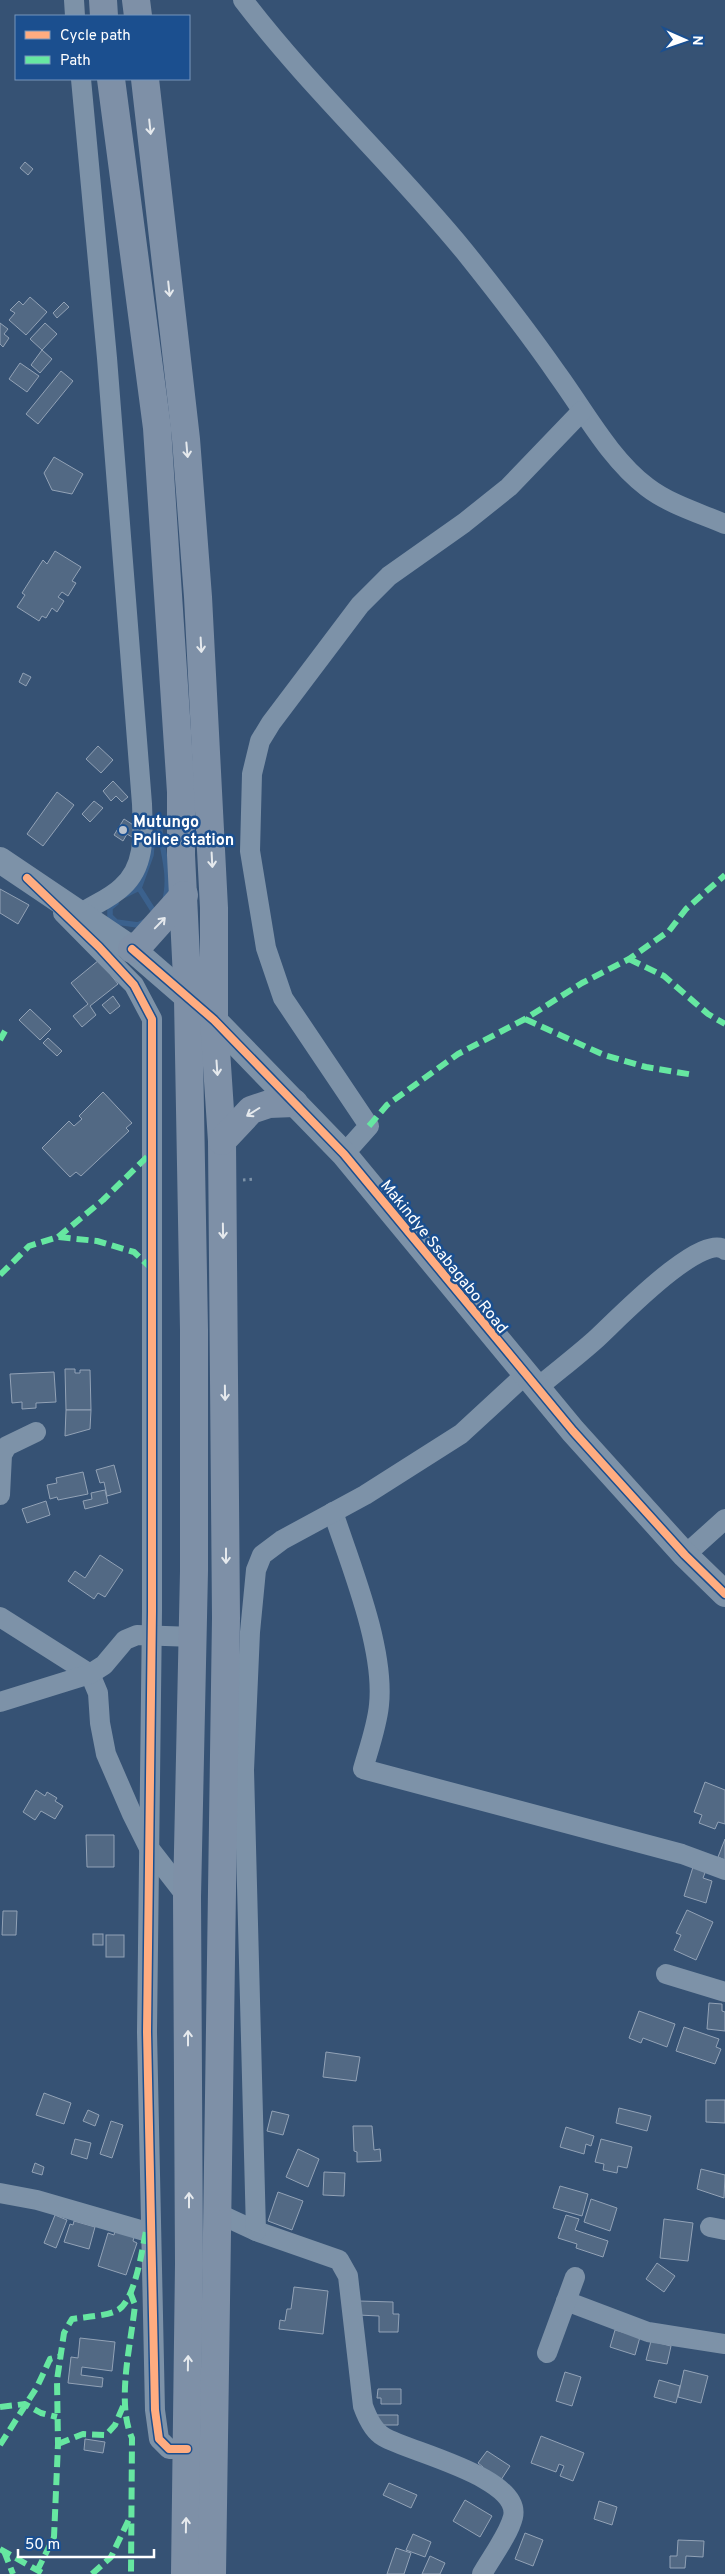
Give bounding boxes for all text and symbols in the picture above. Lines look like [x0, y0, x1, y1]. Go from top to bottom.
legend [15, 15, 190, 80]
north arrow [660, 15, 710, 65]
text: Cycle path [60, 27, 131, 46]
text: N [688, 35, 705, 46]
text: Path [60, 52, 91, 71]
one-way arrow [145, 119, 155, 135]
one-way arrow [164, 280, 174, 296]
one-way arrow [182, 442, 191, 458]
one-way arrow [196, 637, 205, 653]
place label: Mutungo Police station [133, 813, 234, 851]
marker: Mutungo Police station [117, 824, 129, 836]
one-way arrow [207, 852, 216, 868]
one-way arrow [154, 917, 166, 930]
one-way arrow [213, 1060, 222, 1076]
one-way arrow [246, 1106, 260, 1117]
street label: Makindye Ssabagabo Road [375, 1176, 512, 1338]
one-way arrow [218, 1222, 228, 1238]
one-way arrow [220, 1384, 230, 1401]
one-way arrow [221, 1547, 231, 1563]
one-way arrow [183, 2030, 193, 2046]
one-way arrow [184, 2193, 194, 2209]
one-way arrow [183, 2355, 193, 2372]
one-way arrow [181, 2518, 191, 2534]
scale bar [18, 2526, 154, 2558]
text: 50 m [25, 2536, 60, 2555]

